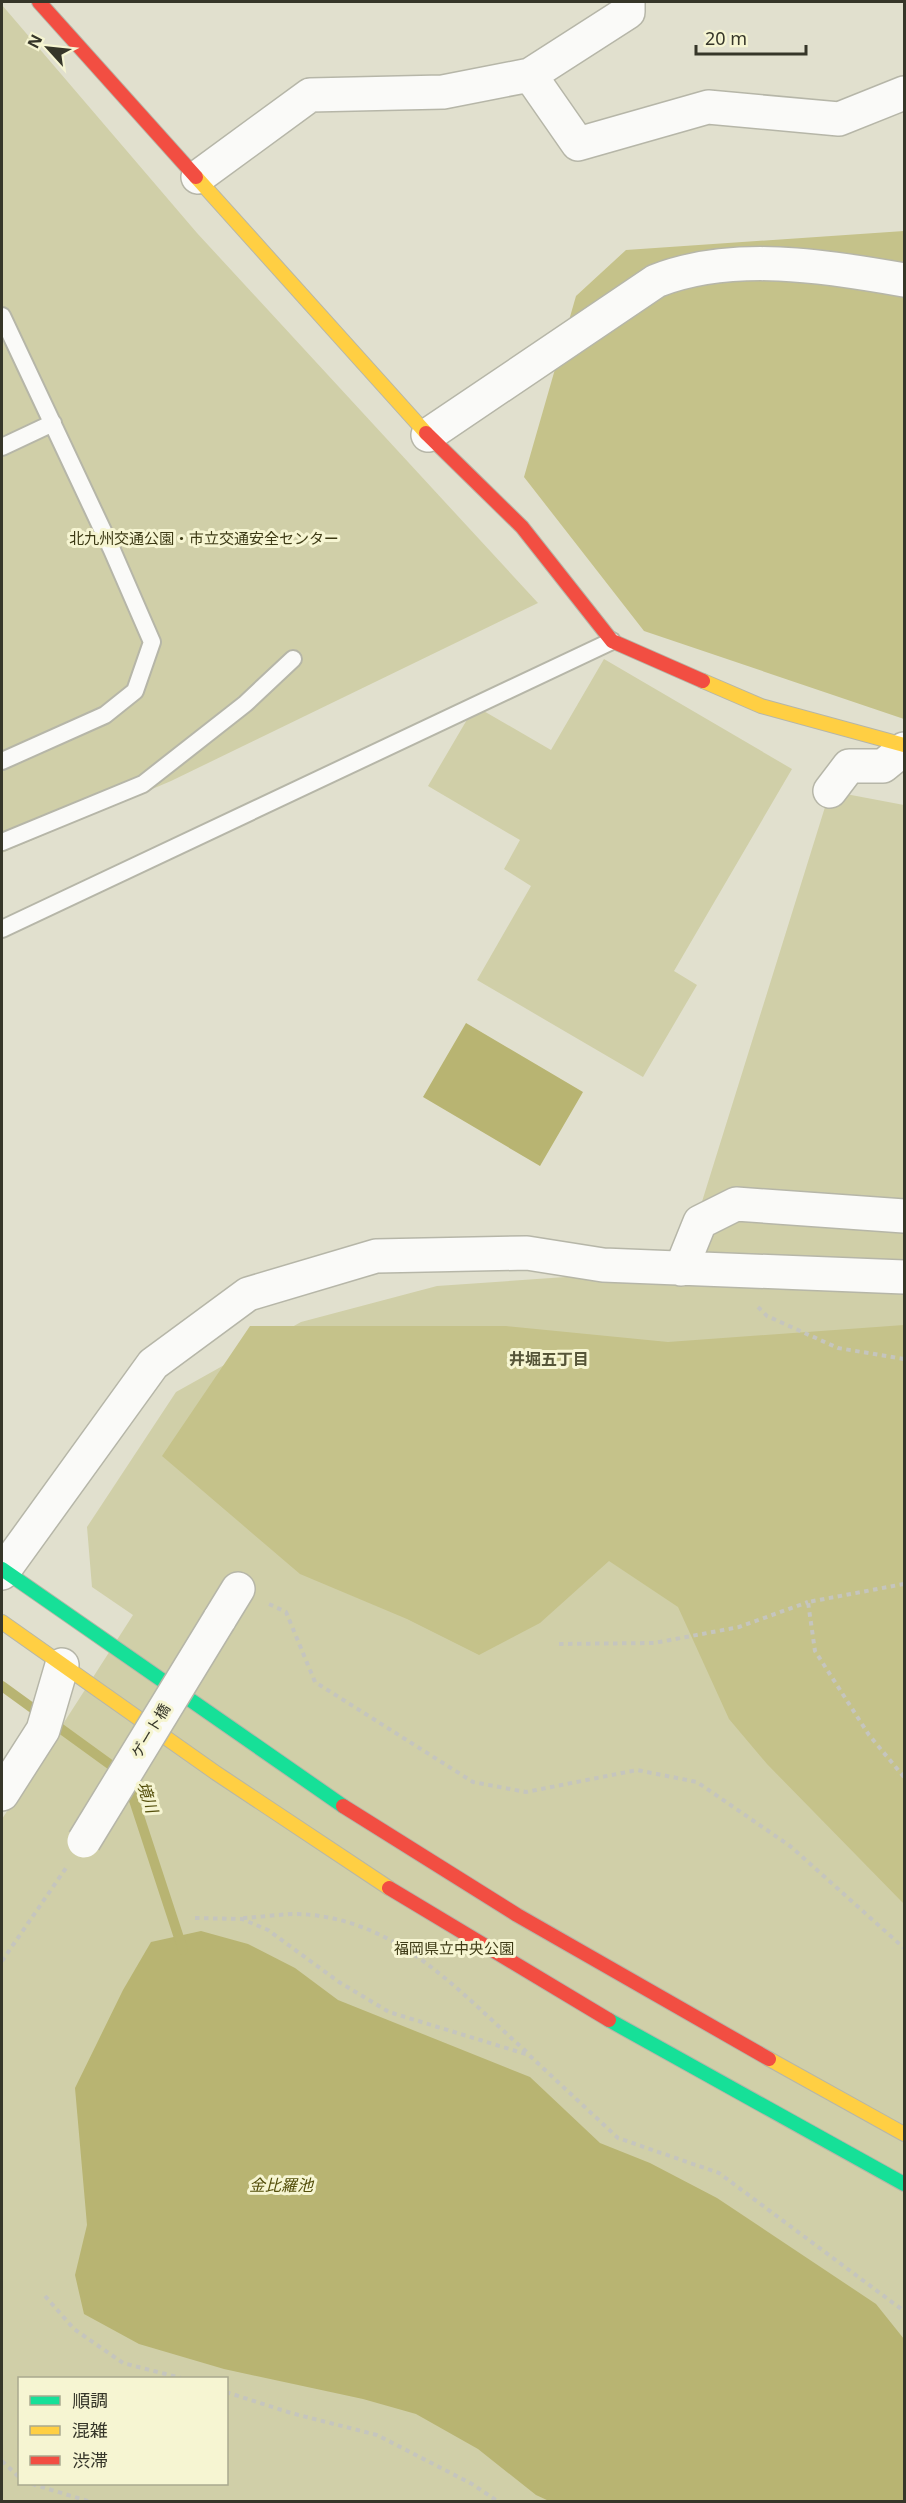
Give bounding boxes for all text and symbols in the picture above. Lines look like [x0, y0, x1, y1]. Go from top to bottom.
north arrow [18, 18, 78, 78]
scale bar [696, 18, 806, 56]
text: 20 m [705, 26, 747, 50]
text: N [22, 30, 47, 52]
park label: 北九州交通公園・市立交通安全センター [69, 528, 339, 548]
district label: 井堀五丁目 [509, 1348, 589, 1370]
street label: ゲート橋 [126, 1700, 174, 1761]
water label: 境川 [133, 1778, 164, 1818]
park label: 福岡県立中央公園 [394, 1938, 514, 1958]
water label: 金比羅池 [249, 2174, 315, 2196]
legend [18, 2377, 228, 2485]
text: 順調 [72, 2388, 108, 2412]
text: 混雑 [72, 2418, 108, 2442]
text: 渋滞 [72, 2448, 108, 2472]

